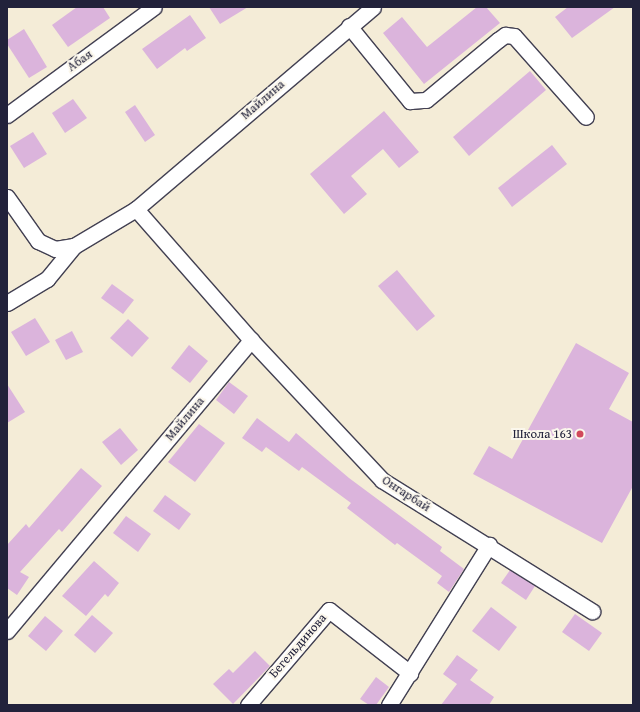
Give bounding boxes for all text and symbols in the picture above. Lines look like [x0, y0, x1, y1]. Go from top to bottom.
street label: Абая [64, 47, 96, 75]
street label: Майлина [238, 77, 288, 123]
street label: Майлина [162, 394, 208, 444]
place label: Школа 163 [513, 426, 572, 442]
marker: Школа 163 [575, 429, 585, 439]
street label: Онгарбай [379, 473, 433, 515]
street label: Бегельдинова [266, 611, 330, 681]

